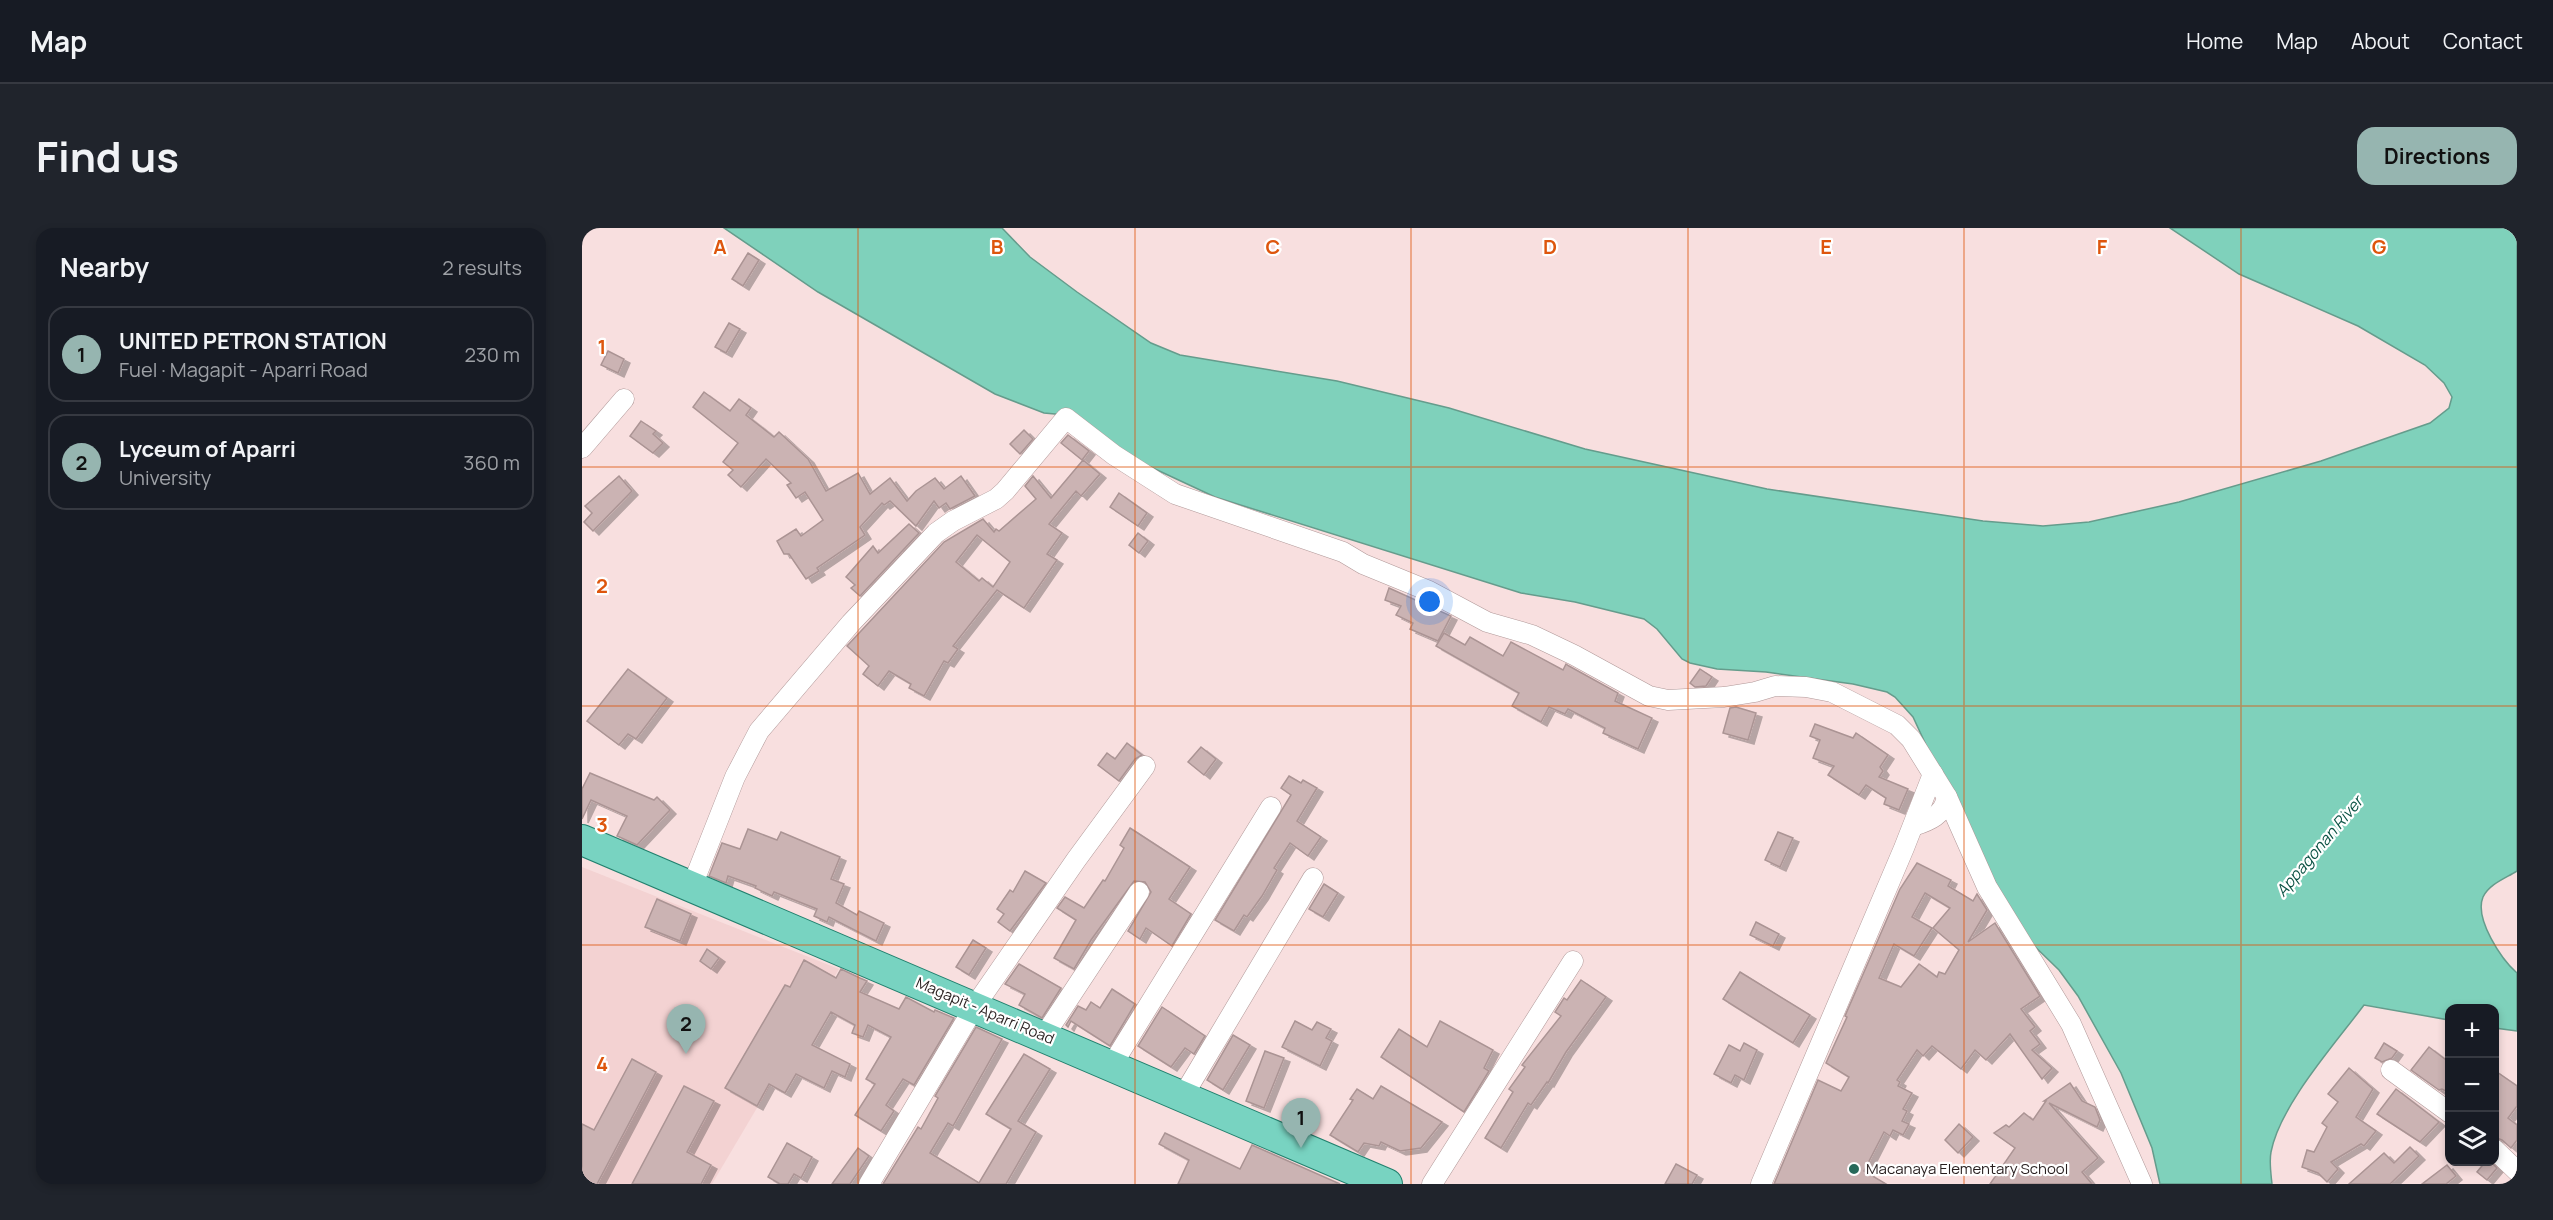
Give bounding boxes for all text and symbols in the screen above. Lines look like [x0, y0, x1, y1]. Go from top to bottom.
text: Map [30, 22, 87, 60]
text: Home [2186, 27, 2243, 55]
text: Map [2276, 27, 2318, 55]
text: About [2351, 27, 2410, 55]
text: Contact [2443, 27, 2523, 55]
text: Find us [36, 127, 179, 185]
button: Directions [2357, 127, 2517, 185]
text: A [713, 233, 727, 260]
text: B [991, 233, 1004, 260]
text: C [1266, 233, 1280, 260]
text: D [1543, 233, 1557, 260]
text: E [1820, 233, 1832, 260]
text: F [2097, 233, 2108, 260]
text: G [2372, 233, 2387, 260]
text: Nearby [60, 249, 149, 285]
text: 2 results [442, 254, 522, 281]
text: UNITED PETRON STATION [119, 326, 387, 356]
text: 1 [598, 333, 606, 360]
text: 1 [77, 341, 86, 368]
text: 230 m [464, 341, 520, 368]
text: Fuel · Magapit - Aparri Road [119, 356, 368, 383]
text: Lyceum of Aparri [119, 434, 296, 464]
text: 2 [76, 449, 87, 476]
text: 360 m [463, 449, 520, 476]
text: University [119, 464, 211, 491]
text: 2 [596, 572, 608, 599]
your location [1415, 587, 1444, 616]
water label: Appagonan River [2270, 789, 2369, 901]
text: 3 [596, 811, 608, 838]
street label: Magapit - Aparri Road [913, 972, 1058, 1049]
pin: 2 [666, 1004, 706, 1054]
map controls [2445, 1004, 2499, 1166]
button: + [2445, 1004, 2499, 1058]
text: 4 [596, 1050, 608, 1077]
button: − [2445, 1058, 2499, 1112]
pin: 1 [1282, 1098, 1320, 1148]
button: layers [2445, 1112, 2499, 1166]
place label: Macanaya Elementary School [1866, 1158, 2068, 1179]
marker: Macanaya Elementary School [1847, 1162, 1861, 1176]

